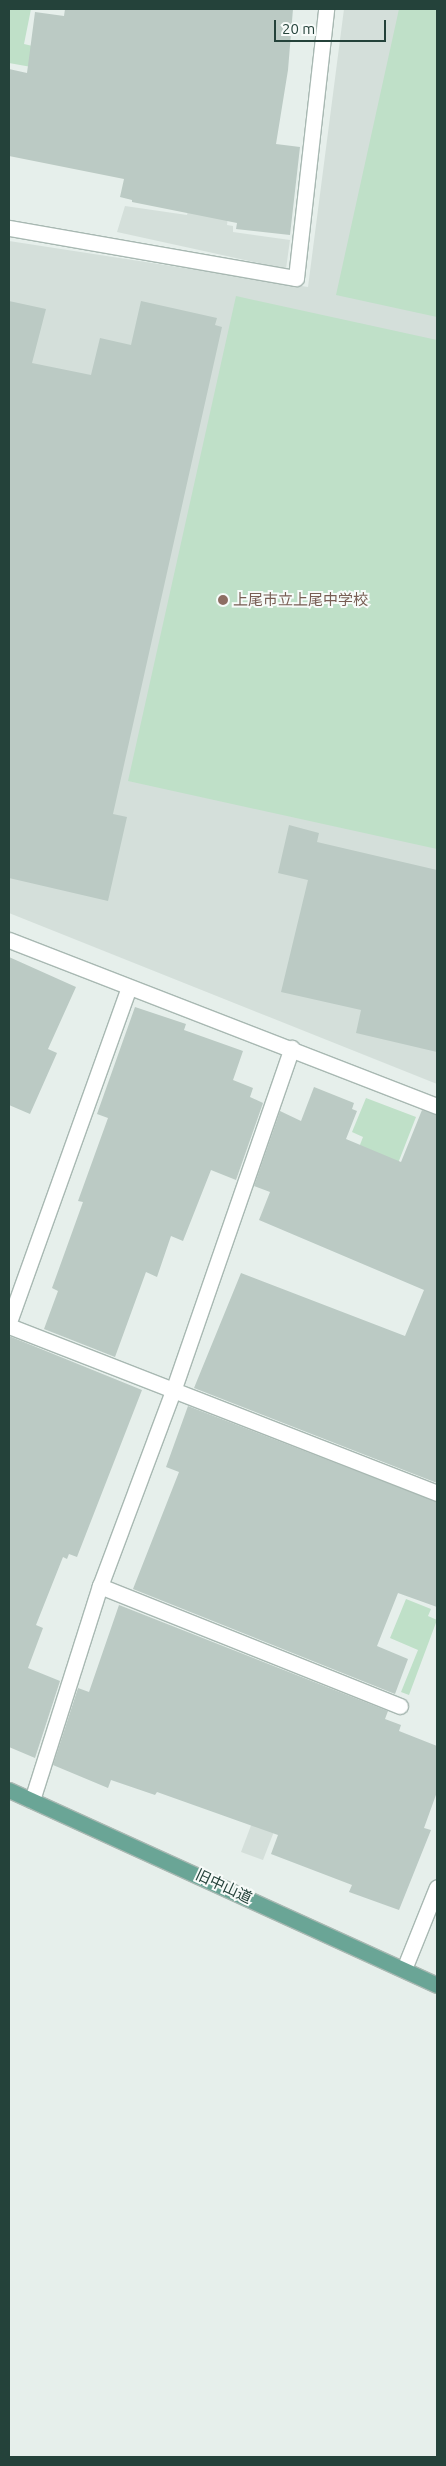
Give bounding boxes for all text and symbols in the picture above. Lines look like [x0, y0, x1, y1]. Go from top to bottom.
scale bar [276, 10, 388, 42]
text: 20 m [282, 20, 315, 37]
place label: 上尾市立上尾中学校 [233, 591, 368, 609]
marker: 上尾市立上尾中学校 [217, 594, 229, 606]
street label: 旧中山道 [193, 1865, 255, 1907]

